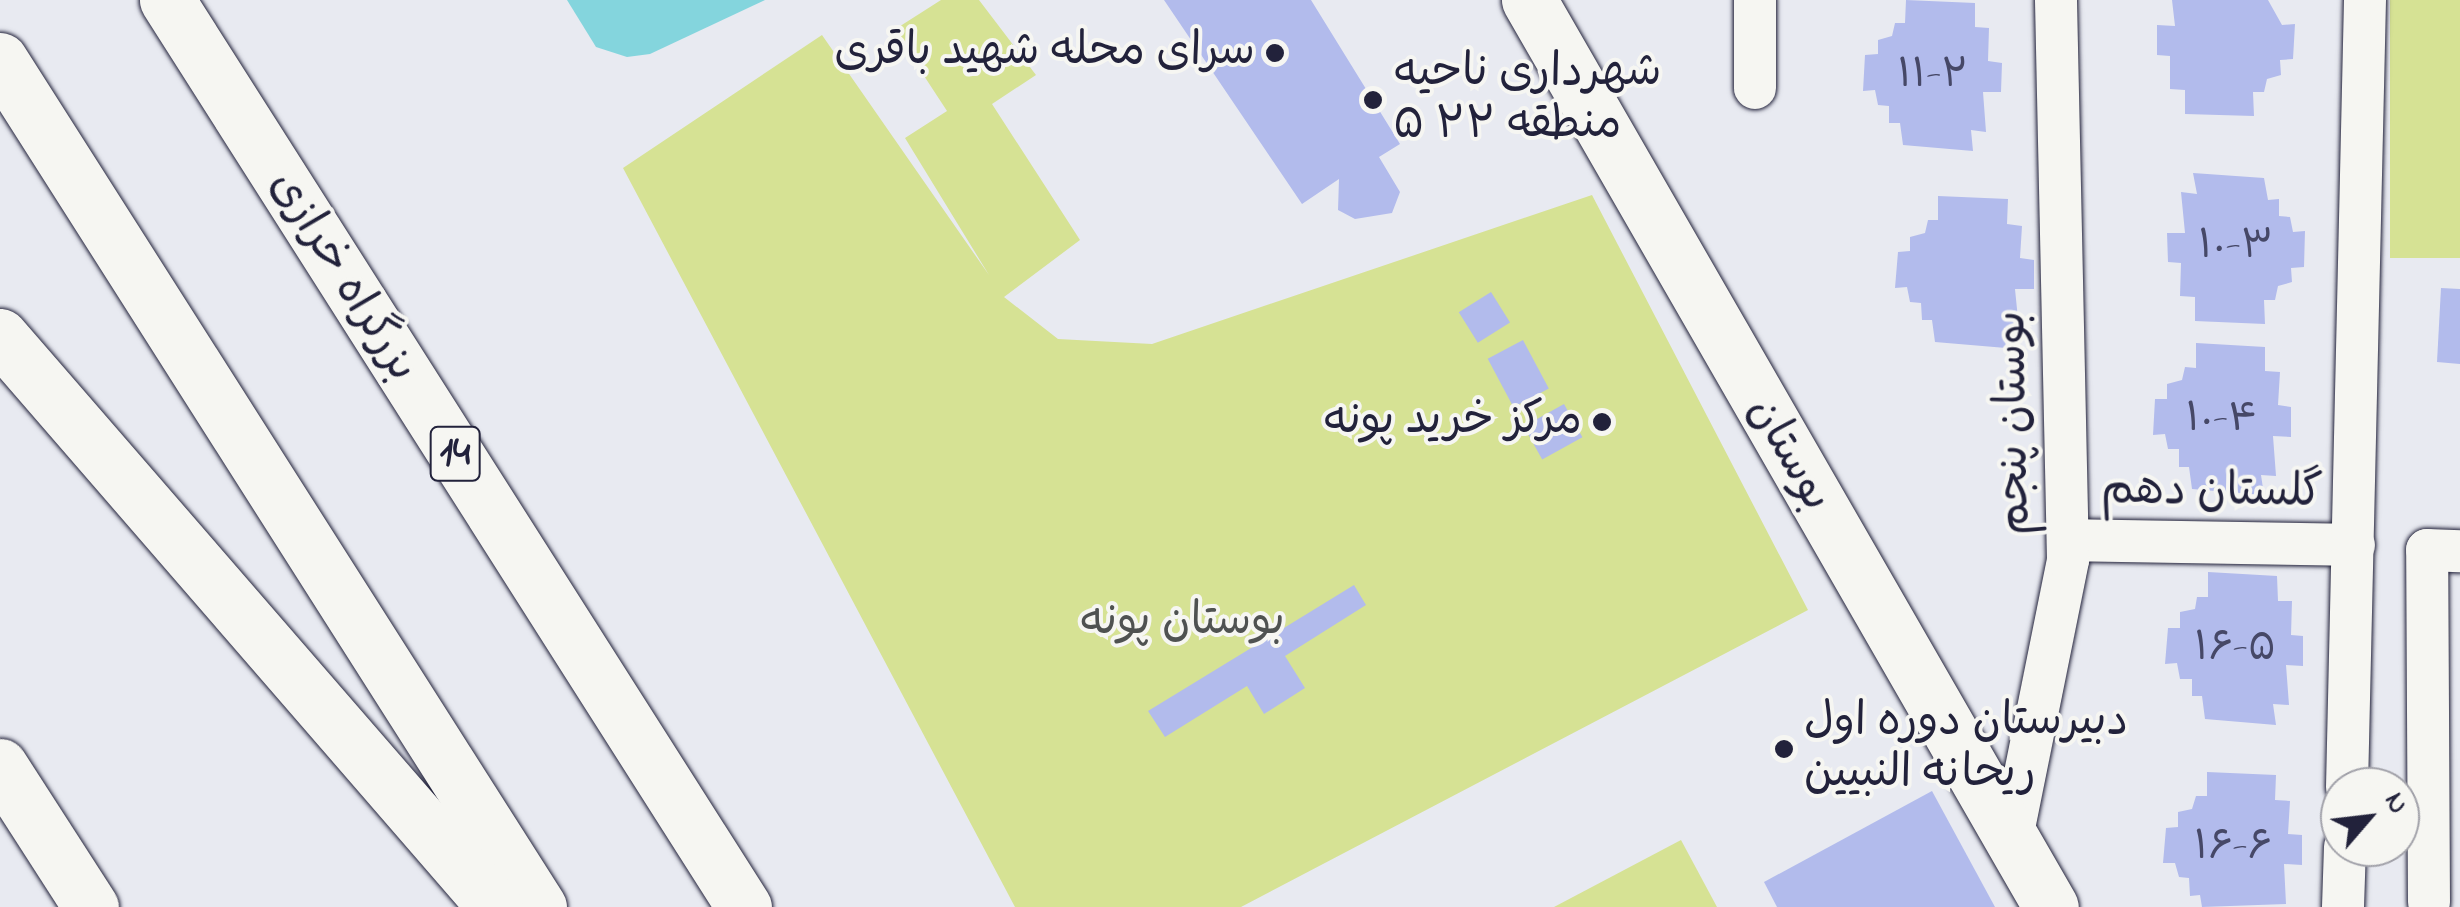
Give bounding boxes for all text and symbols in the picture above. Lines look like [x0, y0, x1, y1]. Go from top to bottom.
place label: سرای محله شهید باقری [834, 26, 1255, 80]
marker: سرای محله شهید باقری [1264, 42, 1286, 64]
place label: شهرداری ناحیه ۵ منطقه ۲۲ [1393, 47, 1662, 153]
house number: ۱۱-۲ [1897, 53, 1969, 101]
marker: شهرداری ناحیه ۵ منطقه ۲۲ [1362, 89, 1384, 111]
street label: بزرگراه خرازی [256, 162, 428, 392]
house number: ۱۰-۳ [2198, 224, 2274, 272]
street label: بوستان پنجم [1986, 310, 2044, 536]
street label: بوستان [1734, 388, 1842, 522]
place label: مرکز خرید پونه [1323, 395, 1582, 449]
house number: ۱۰-۴ [2186, 397, 2258, 445]
marker: مرکز خرید پونه [1591, 411, 1613, 433]
road number: 14 [428, 417, 482, 491]
street label: گلستان دهم [2100, 464, 2324, 522]
park label: بوستان پونه [1079, 596, 1285, 650]
house number: ۱۶-۵ [2194, 626, 2276, 674]
place label: دبیرستان دوره اول ریحانه النبیین [1804, 696, 2128, 802]
marker: دبیرستان دوره اول ریحانه النبیین [1773, 738, 1795, 760]
north arrow [2320, 767, 2420, 867]
text: N [2373, 786, 2418, 822]
house number: ۱۶-۶ [2194, 825, 2272, 873]

